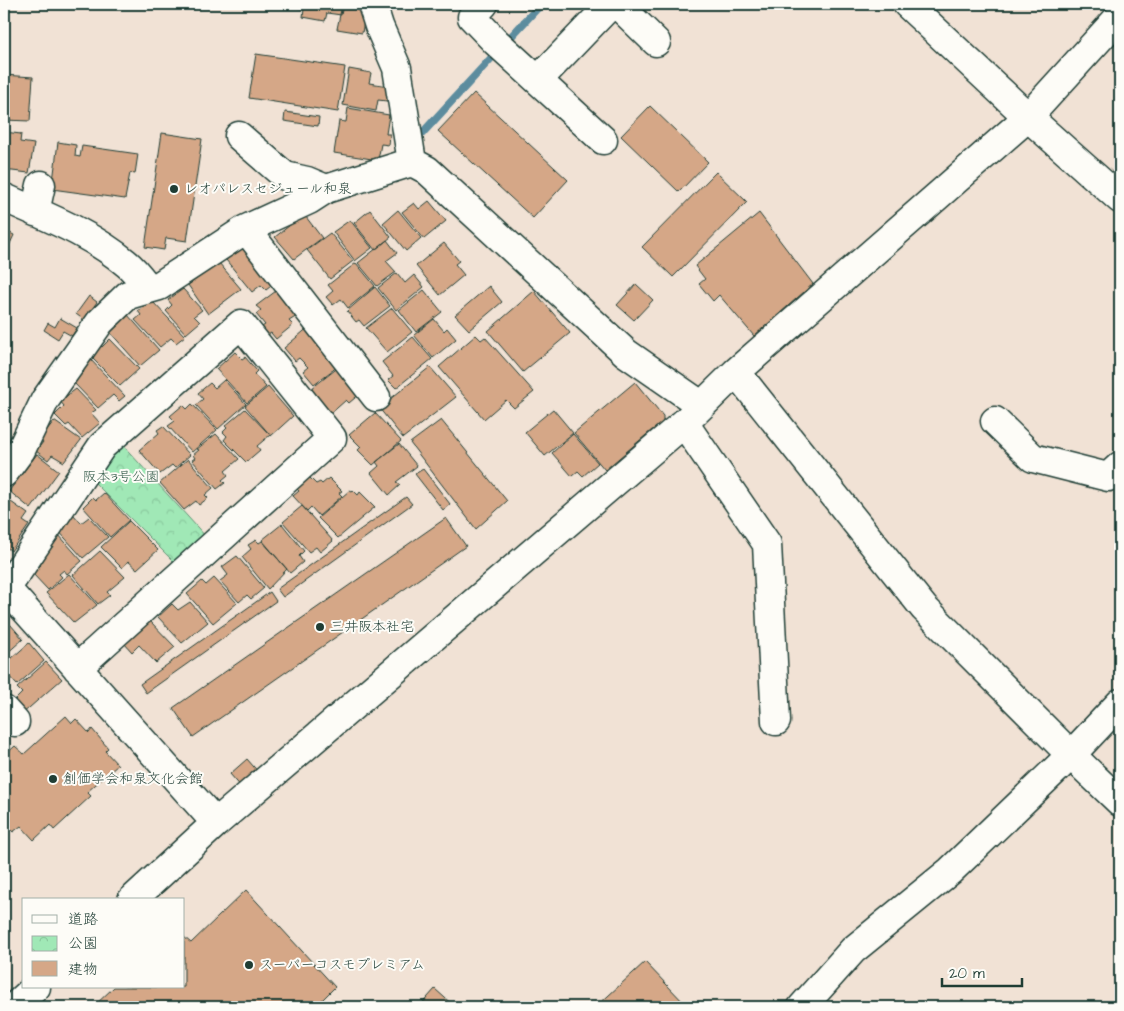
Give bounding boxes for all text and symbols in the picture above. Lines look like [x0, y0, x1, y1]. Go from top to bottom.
place label: レオパレスセジュール和泉 [184, 179, 351, 199]
marker: レオパレスセジュール和泉 [168, 183, 180, 195]
park label: 阪本3号公園 [82, 467, 160, 487]
place label: 三井阪本社宅 [330, 617, 414, 637]
marker: 三井阪本社宅 [314, 621, 326, 633]
place label: 創価学会和泉文化会館 [63, 769, 203, 789]
marker: 創価学会和泉文化会館 [47, 773, 59, 785]
legend [22, 898, 185, 988]
text: 道路 [68, 909, 98, 930]
text: 公園 [68, 933, 98, 954]
place label: スーパーコスモプレミアム [259, 955, 425, 975]
scale bar [942, 956, 1022, 988]
text: 建物 [68, 959, 98, 980]
marker: スーパーコスモプレミアム [243, 959, 255, 971]
text: 20 m [949, 963, 985, 984]

